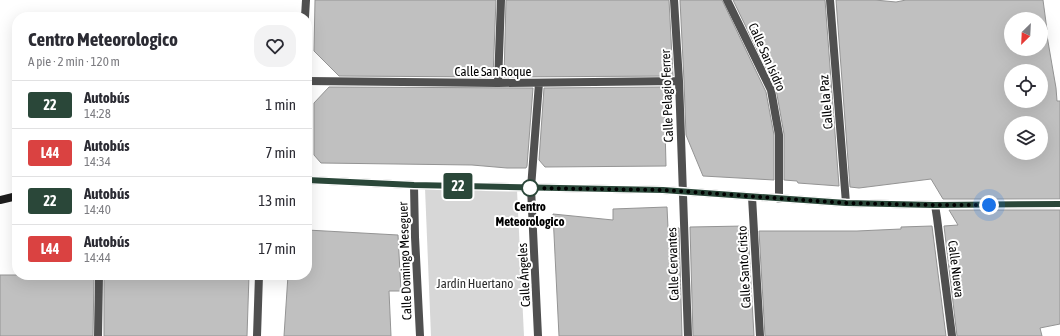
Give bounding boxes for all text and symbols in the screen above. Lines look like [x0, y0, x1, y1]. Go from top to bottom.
north arrow [1004, 12, 1048, 56]
map controls [1004, 12, 1048, 160]
street label: Calle San Isidro [745, 21, 789, 93]
button: heart [254, 25, 296, 67]
text: Centro Meteorologico [28, 28, 178, 50]
street label: Calle Pelagio Ferrer [658, 49, 676, 143]
text: A pie · 2 min · 120 m [28, 54, 120, 69]
street label: Calle San Roque [455, 64, 532, 79]
button: locate [1004, 64, 1048, 108]
street label: Calle la Paz [816, 74, 836, 130]
text: Autobús [84, 89, 129, 106]
text: 1 min [265, 96, 296, 113]
text: 22 [43, 97, 57, 113]
text: 14:28 [84, 106, 111, 121]
button: layers [1004, 116, 1048, 160]
text: Autobús [84, 137, 129, 154]
text: 7 min [265, 144, 296, 161]
text: L44 [41, 145, 59, 161]
text: 14:34 [84, 154, 111, 169]
line badge: 22 [440, 173, 476, 199]
text: 22 [451, 178, 465, 194]
marker: Centro Meteorologico [521, 179, 539, 197]
text: Autobús [84, 185, 129, 202]
text: 13 min [258, 192, 296, 209]
text: 22 [43, 193, 57, 209]
your location [979, 195, 999, 215]
place label: Centro Meteorologico [495, 199, 565, 229]
street label: Calle Domingo Meseguer [395, 201, 415, 320]
text: 14:40 [84, 202, 111, 217]
street label: Calle Santo Cristo [734, 225, 754, 309]
street label: Calle Cervantes [664, 227, 682, 301]
text: Autobús [84, 233, 129, 250]
text: 17 min [258, 240, 296, 257]
street label: Calle Nueva [945, 240, 967, 298]
text: L44 [41, 241, 59, 257]
street label: Calle Ángeles [515, 242, 533, 307]
text: 14:44 [84, 250, 111, 265]
park label: Jardín Huertano [437, 276, 513, 291]

